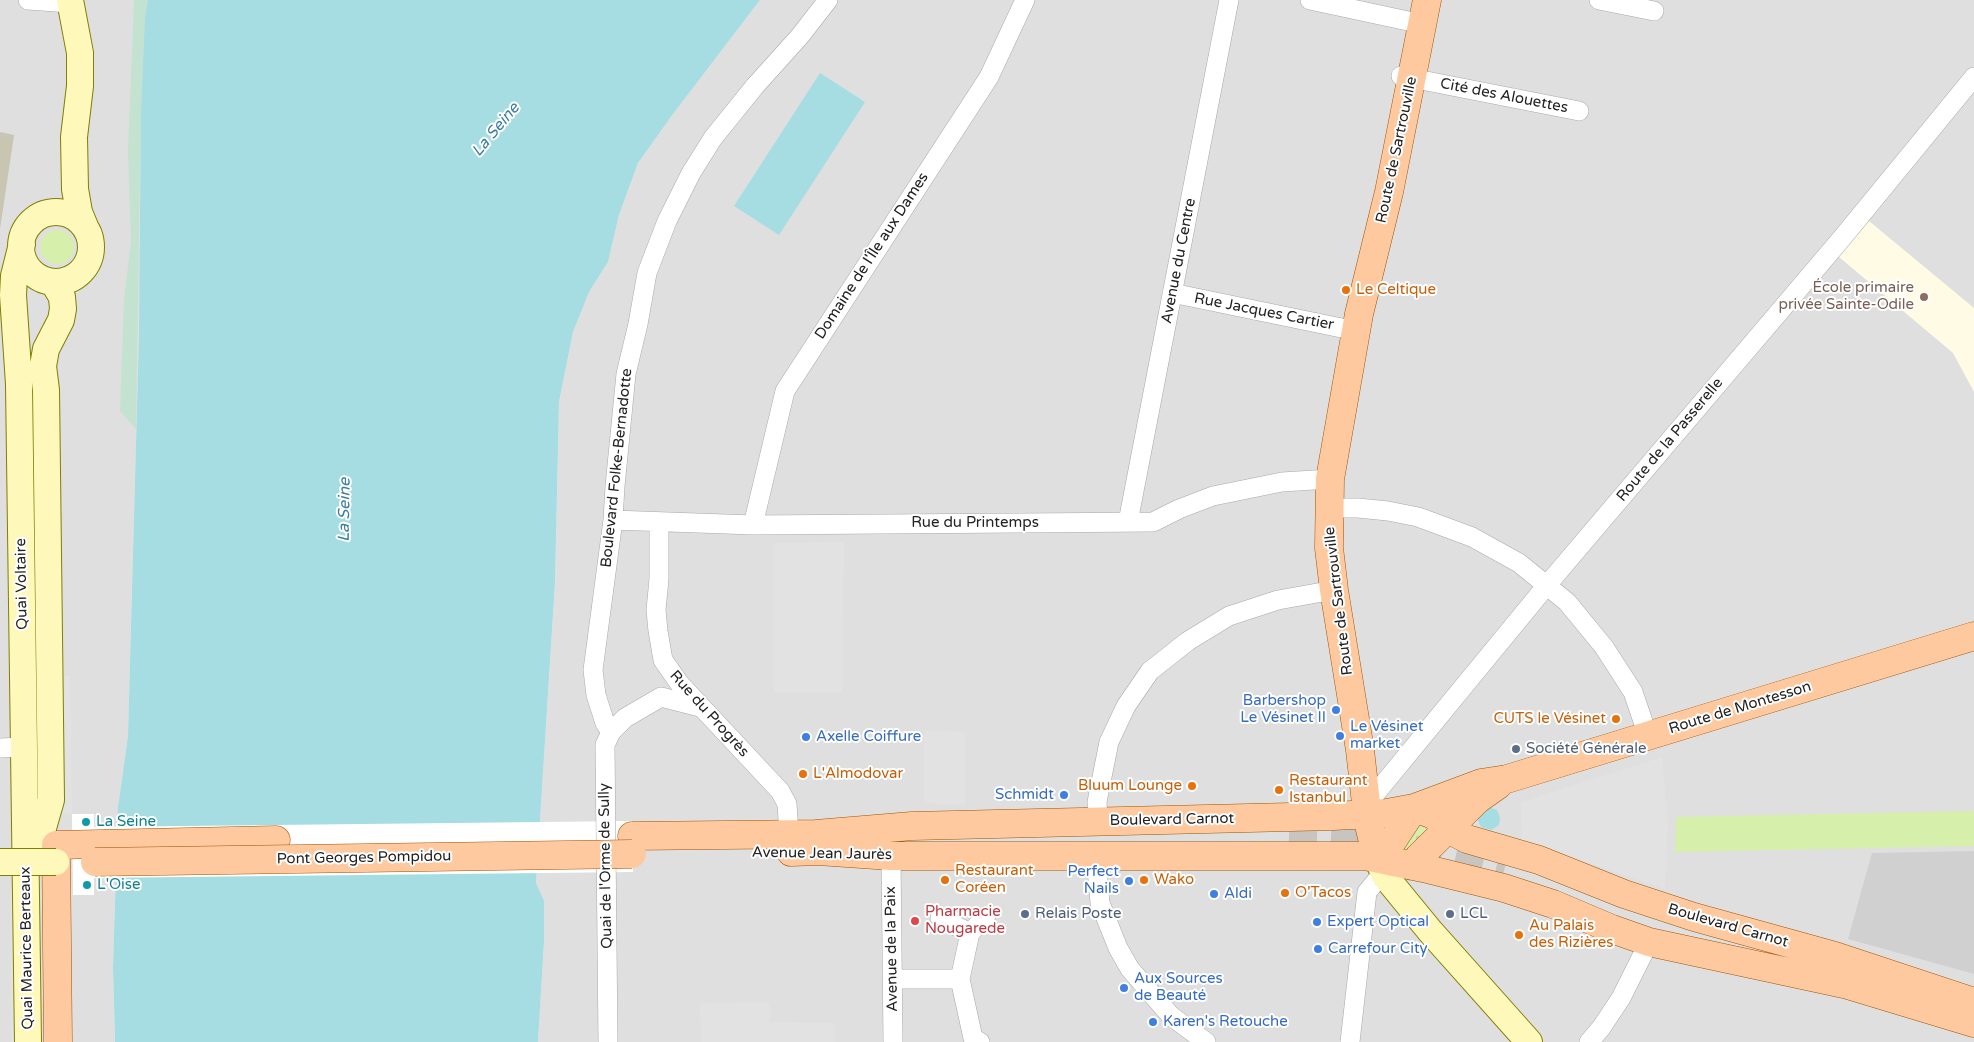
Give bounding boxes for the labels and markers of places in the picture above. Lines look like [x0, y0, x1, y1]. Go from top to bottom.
place label: École primaire privée Sainte-Odile [1778, 279, 1914, 314]
place label: Le Celtique [1356, 281, 1436, 299]
marker: Le Celtique [1340, 284, 1352, 296]
marker: École primaire privée Sainte-Odile [1918, 291, 1930, 303]
place label: Barbershop Le Vésinet II [1240, 692, 1326, 727]
marker: Barbershop Le Vésinet II [1330, 704, 1342, 716]
place label: CUTS le Vésinet [1493, 710, 1606, 728]
marker: CUTS le Vésinet [1610, 713, 1622, 725]
place label: Le Vésinet market [1350, 718, 1423, 753]
place label: Axelle Coiffure [816, 728, 921, 746]
marker: Le Vésinet market [1334, 730, 1346, 742]
marker: Axelle Coiffure [800, 731, 812, 743]
place label: Société Générale [1526, 740, 1646, 758]
marker: Société Générale [1510, 743, 1522, 755]
place label: L'Almodovar [813, 765, 903, 783]
marker: L'Almodovar [797, 768, 809, 780]
place label: Restaurant Istanbul [1289, 772, 1367, 807]
place label: Bluum Lounge [1078, 777, 1182, 795]
marker: Bluum Lounge [1186, 780, 1198, 792]
marker: Restaurant Istanbul [1273, 784, 1285, 796]
place label: Schmidt [995, 786, 1054, 804]
marker: Schmidt [1058, 789, 1070, 801]
place label: La Seine [96, 813, 156, 831]
marker: La Seine [80, 816, 92, 828]
place label: Restaurant Coréen [955, 862, 1033, 897]
place label: Perfect Nails [1067, 863, 1119, 898]
place label: Wako [1154, 871, 1194, 889]
marker: Restaurant Coréen [939, 874, 951, 886]
marker: Wako [1138, 874, 1150, 886]
marker: Perfect Nails [1123, 875, 1135, 887]
place label: L'Oise [97, 876, 140, 894]
marker: L'Oise [81, 879, 93, 891]
place label: O'Tacos [1295, 884, 1351, 902]
place label: Aldi [1224, 885, 1252, 903]
marker: O'Tacos [1279, 887, 1291, 899]
marker: Aldi [1208, 888, 1220, 900]
place label: Pharmacie Nougarede [925, 903, 1005, 938]
place label: Relais Poste [1035, 905, 1121, 923]
place label: LCL [1460, 905, 1488, 923]
marker: Relais Poste [1019, 908, 1031, 920]
marker: LCL [1444, 908, 1456, 920]
place label: Expert Optical [1327, 913, 1429, 931]
marker: Pharmacie Nougarede [909, 915, 921, 927]
marker: Expert Optical [1311, 916, 1323, 928]
place label: Au Palais des Rizières [1529, 917, 1613, 952]
marker: Au Palais des Rizières [1513, 929, 1525, 941]
place label: Carrefour City [1328, 940, 1428, 958]
marker: Carrefour City [1312, 943, 1324, 955]
place label: Aux Sources de Beauté [1134, 970, 1223, 1005]
marker: Aux Sources de Beauté [1118, 982, 1130, 994]
place label: Karen's Retouche [1163, 1013, 1288, 1031]
marker: Karen's Retouche [1147, 1016, 1159, 1028]

